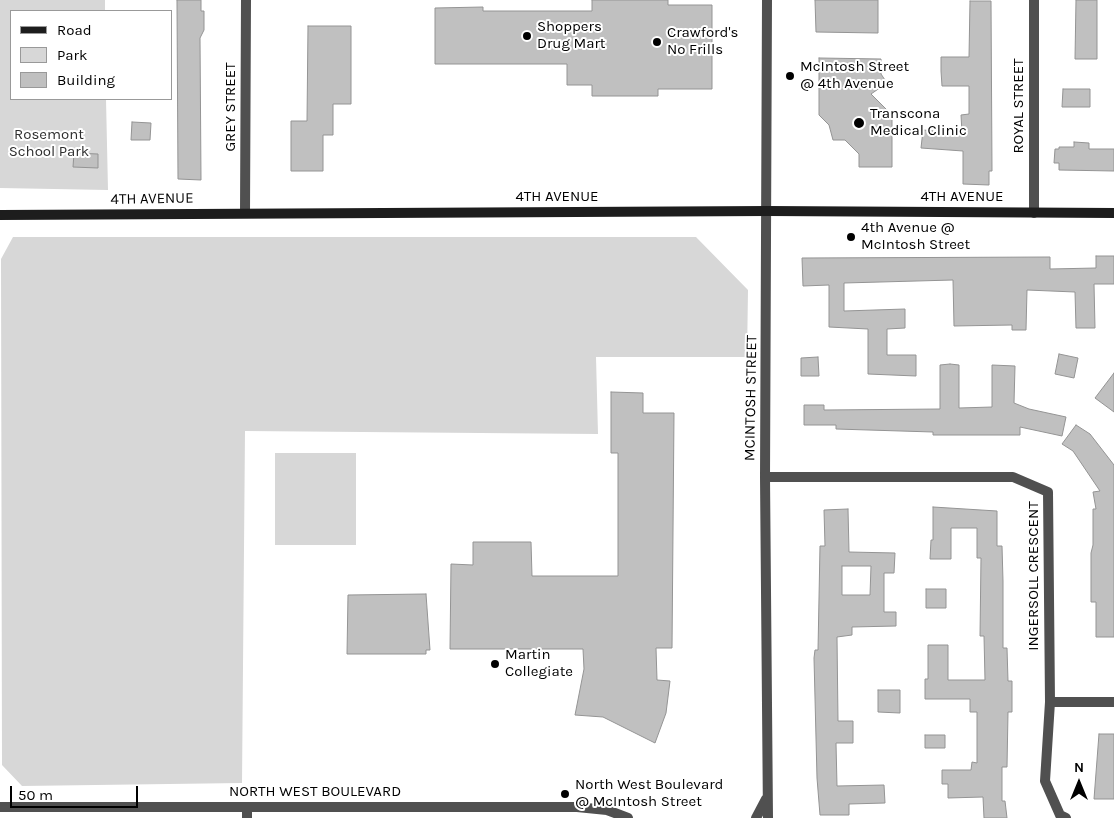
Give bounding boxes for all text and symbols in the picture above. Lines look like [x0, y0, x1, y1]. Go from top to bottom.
legend [10, 10, 172, 100]
place label: Shoppers Drug Mart [537, 18, 605, 53]
text: Road [57, 21, 92, 39]
place label: Crawford's No Frills [667, 24, 738, 59]
marker: Shoppers Drug Mart [521, 30, 533, 42]
marker: Crawford's No Frills [651, 36, 663, 48]
text: Park [57, 46, 87, 64]
place label: McIntosh Street @ 4th Avenue [800, 58, 909, 93]
street label: ROYAL STREET [1010, 58, 1028, 154]
street label: GREY STREET [222, 62, 240, 152]
marker: McIntosh Street @ 4th Avenue [784, 70, 796, 82]
text: Building [57, 71, 115, 89]
place label: Transcona Medical Clinic [870, 105, 967, 140]
marker: Transcona Medical Clinic [852, 116, 866, 130]
park label: Rosemont School Park [9, 126, 89, 161]
street label: 4TH AVENUE [515, 188, 599, 206]
street label: 4TH AVENUE [920, 188, 1004, 206]
street label: 4TH AVENUE [110, 189, 194, 209]
place label: 4th Avenue @ McIntosh Street [861, 219, 970, 254]
marker: 4th Avenue @ McIntosh Street [845, 231, 857, 243]
street label: MCINTOSH STREET [741, 335, 761, 461]
street label: INGERSOLL CRESCENT [1025, 501, 1043, 651]
place label: Martin Collegiate [505, 646, 573, 681]
marker: Martin Collegiate [489, 658, 501, 670]
north arrow [1054, 758, 1104, 808]
text: N [1074, 759, 1084, 776]
scale bar [12, 776, 140, 808]
place label: North West Boulevard @ McIntosh Street [575, 776, 723, 811]
street label: NORTH WEST BOULEVARD [229, 783, 401, 801]
text: 50 m [18, 786, 53, 804]
marker: North West Boulevard @ McIntosh Street [559, 788, 571, 800]

